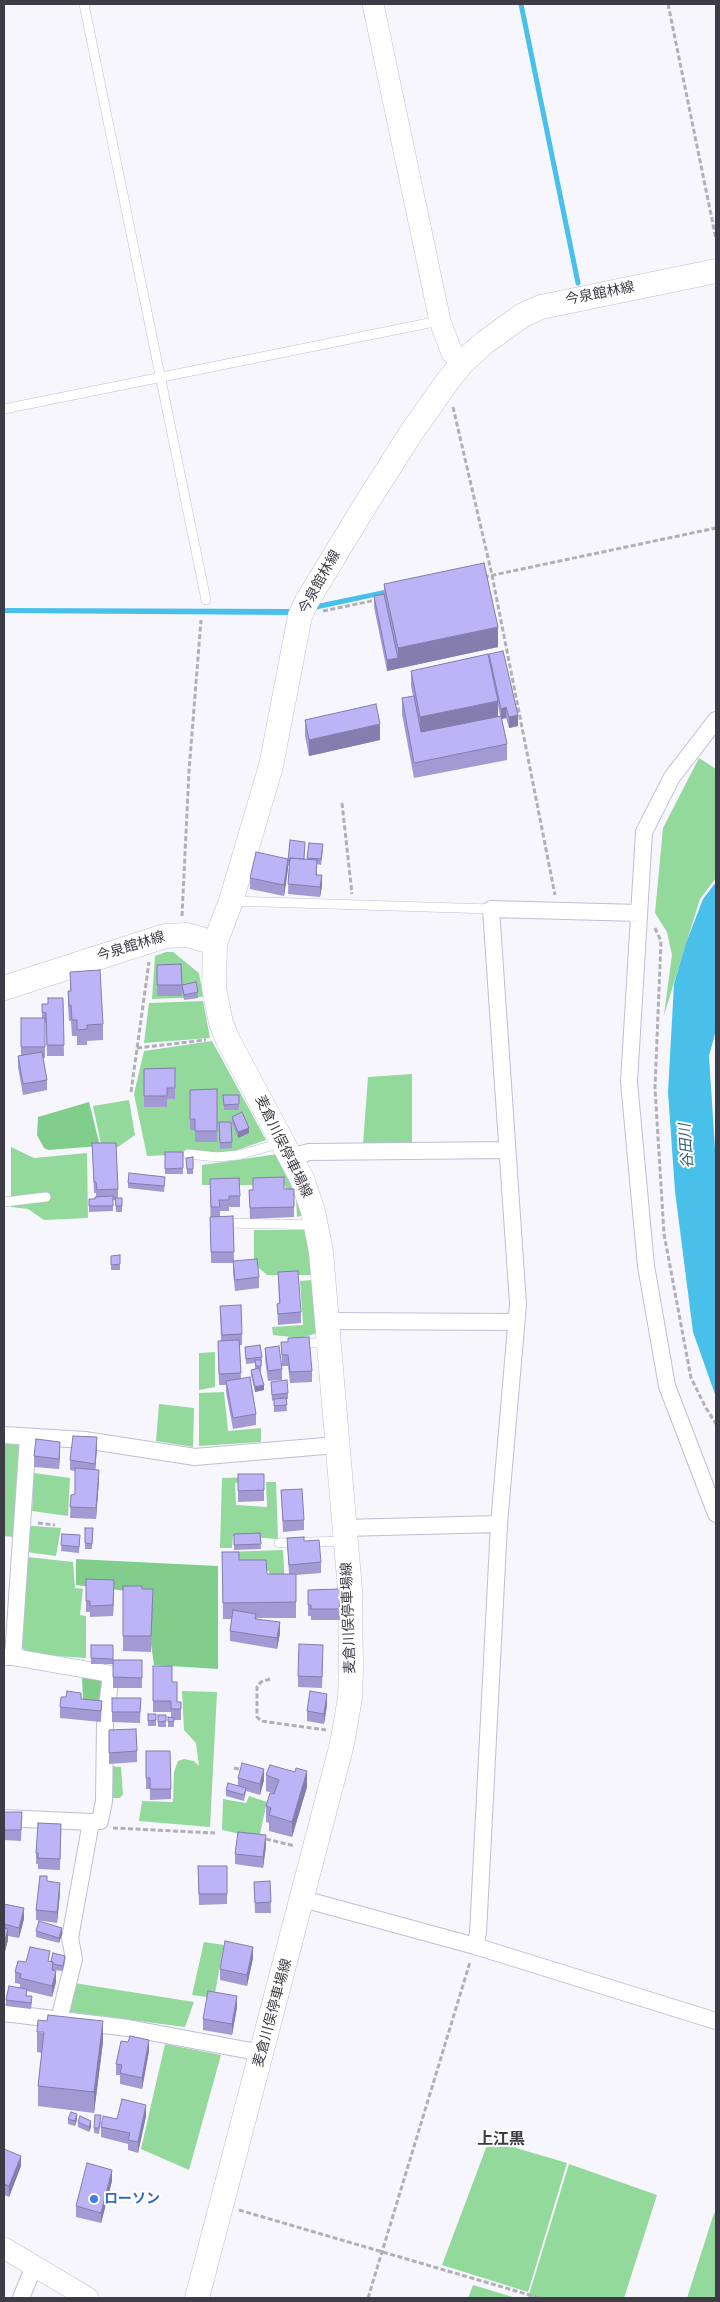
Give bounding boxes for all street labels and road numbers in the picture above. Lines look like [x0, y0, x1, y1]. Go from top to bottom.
street label: 今泉館林線 [564, 279, 636, 309]
street label: 今泉館林線 [296, 547, 344, 617]
street label: 今泉館林線 [95, 929, 167, 965]
street label: 麦倉川俣停車場線 [251, 1093, 315, 1201]
street label: 麦倉川俣停車場線 [339, 1562, 359, 1674]
street label: 麦倉川俣停車場線 [250, 1957, 296, 2069]

